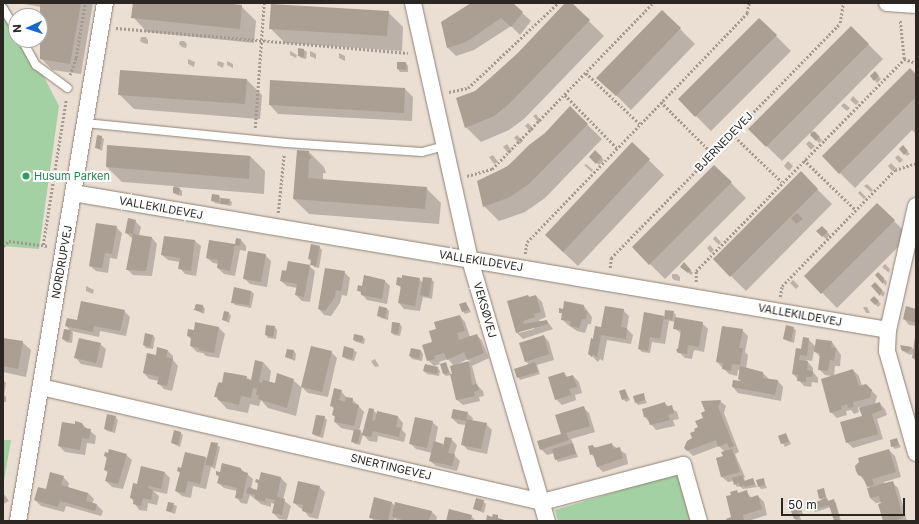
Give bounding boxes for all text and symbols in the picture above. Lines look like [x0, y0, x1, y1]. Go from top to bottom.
north arrow [8, 8, 48, 48]
text: N [10, 24, 24, 33]
street label: BJERNEDEVEJ [692, 110, 756, 174]
place label: Husum Parken [34, 169, 110, 183]
marker: Husum Parken [21, 171, 31, 181]
street label: VALLEKILDEVEJ [118, 194, 204, 222]
street label: NORDRUPVEJ [49, 224, 75, 300]
street label: VALLEKILDEVEJ [438, 248, 524, 274]
street label: VEKSØVEJ [471, 281, 499, 339]
street label: VALLEKILDEVEJ [757, 301, 843, 329]
street label: SNERTINGEVEJ [349, 451, 433, 483]
scale bar [783, 490, 907, 516]
text: 50 m [788, 497, 817, 512]

